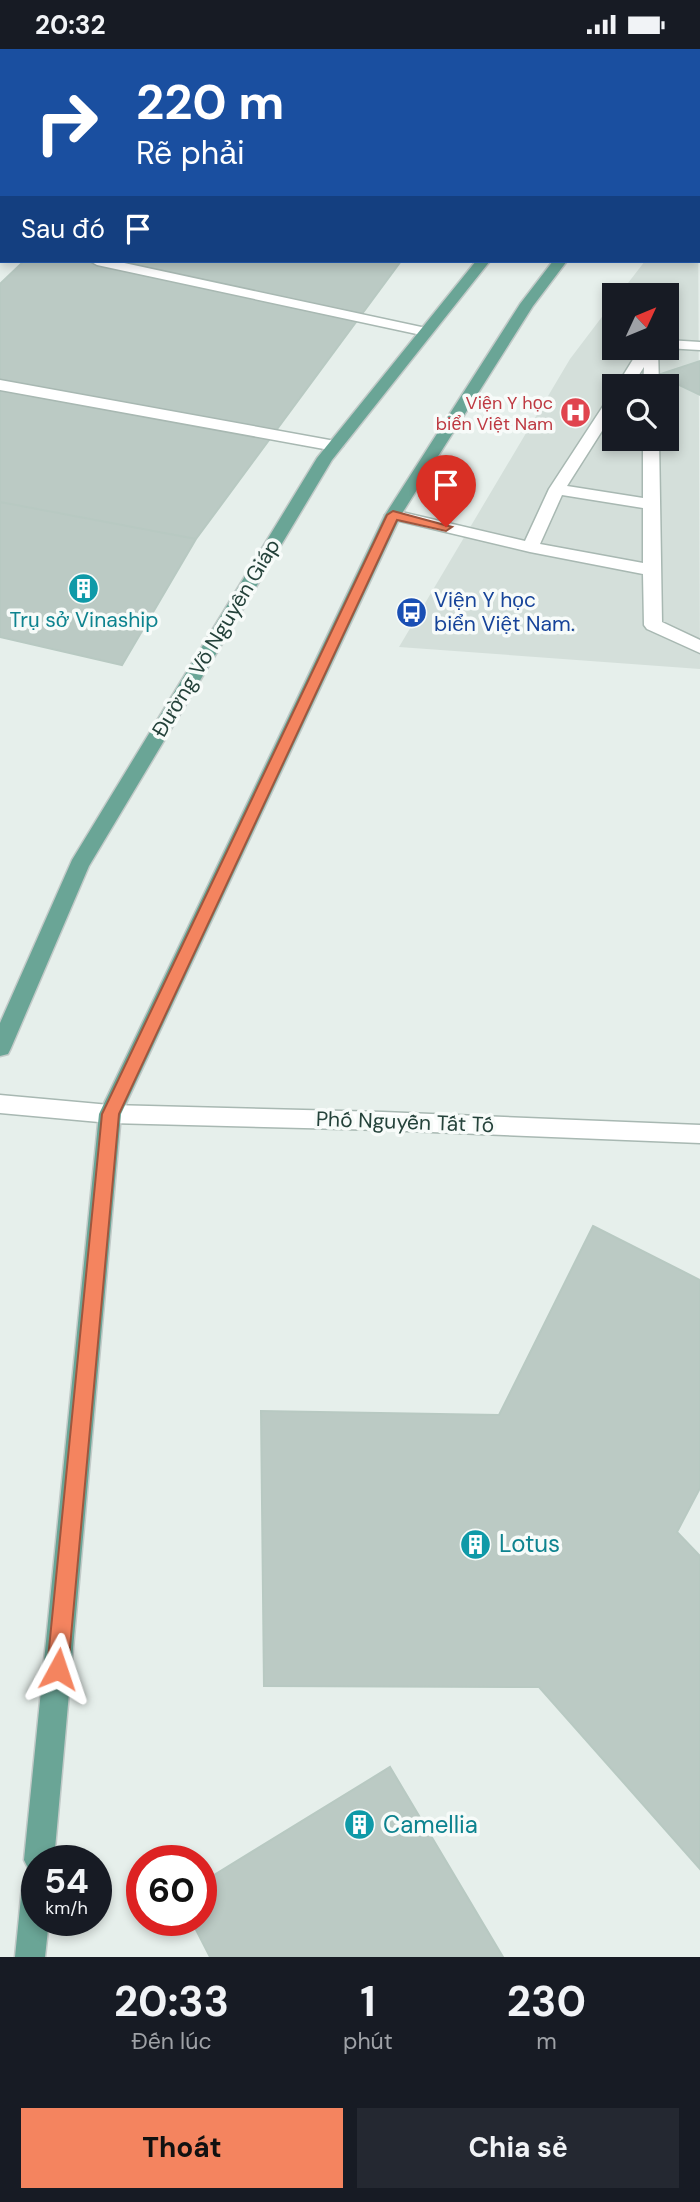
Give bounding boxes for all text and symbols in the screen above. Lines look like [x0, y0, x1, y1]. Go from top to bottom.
text: 20:32 [35, 8, 105, 42]
text: 220 m [136, 70, 284, 134]
icon: right [21, 77, 112, 168]
text: Rẽ phải [136, 132, 245, 174]
icon: arrive [119, 210, 157, 248]
text: Sau đó [21, 212, 105, 246]
north arrow [602, 283, 679, 361]
map controls [602, 283, 679, 451]
button: search [602, 374, 679, 451]
place label: Viện Y học biển Việt Nam [436, 391, 553, 436]
hospital icon: Viện Y học biển Việt Nam [559, 396, 593, 430]
pin [416, 455, 476, 527]
icon: arrive [427, 466, 465, 504]
street label: Đường Võ Nguyên Giáp [146, 534, 286, 742]
building icon: Trụ sở Vinaship [67, 571, 101, 605]
place label: Viện Y học biển Việt Nam. [434, 586, 575, 638]
bus stop icon: Viện Y học biển Việt Nam. [394, 595, 428, 629]
place label: Trụ sở Vinaship [10, 606, 158, 634]
street label: Phố Nguyễn Tất Tố [315, 1105, 495, 1139]
building icon: Lotus [459, 1527, 493, 1561]
place label: Lotus [499, 1528, 560, 1559]
position arrow [21, 1632, 95, 1706]
building icon: Camellia [343, 1808, 377, 1842]
place label: Camellia [383, 1809, 478, 1840]
speed limit sign: 60 [126, 1845, 217, 1936]
text: 54 [44, 1858, 89, 1904]
text: km/h [45, 1896, 88, 1920]
text: 20:33 [114, 1974, 229, 2029]
text: 1 [360, 1974, 376, 2029]
text: 230 [507, 1974, 586, 2029]
text: Đến lúc [131, 2026, 212, 2056]
text: phút [343, 2026, 393, 2056]
text: m [536, 2026, 557, 2056]
button: Thoát [21, 2108, 343, 2188]
button: Chia sẻ [357, 2108, 679, 2188]

